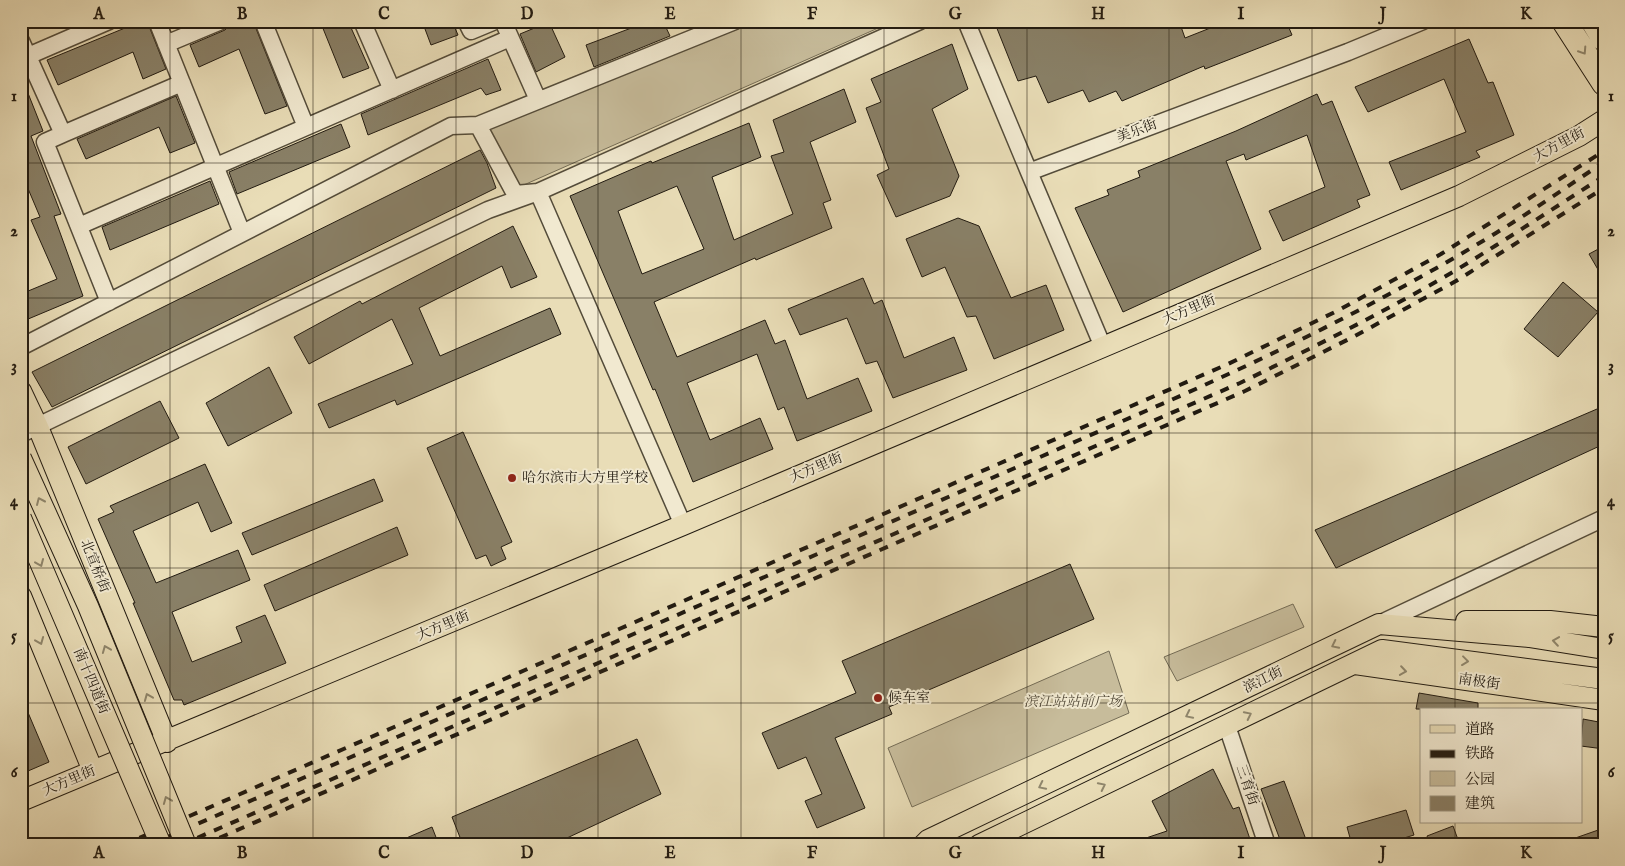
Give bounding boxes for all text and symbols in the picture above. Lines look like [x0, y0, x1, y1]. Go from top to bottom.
text: A [93, 5, 106, 25]
text: B [237, 5, 248, 25]
text: C [378, 5, 390, 25]
text: D [521, 5, 534, 25]
text: E [664, 5, 676, 25]
text: F [807, 5, 818, 25]
text: G [949, 5, 962, 25]
text: H [1091, 5, 1105, 25]
text: I [1238, 5, 1245, 25]
text: J [1378, 5, 1387, 25]
text: K [1520, 5, 1533, 25]
one-way arrow [1577, 46, 1587, 55]
text: 1 [11, 87, 17, 107]
text: 1 [1608, 87, 1614, 107]
street label: 美乐街 [1114, 115, 1160, 147]
street label: 大方里街 [1530, 124, 1588, 166]
text: 2 [10, 222, 18, 242]
text: 2 [1607, 222, 1615, 242]
street label: 大方里街 [1160, 291, 1218, 329]
text: 3 [11, 357, 17, 377]
text: 3 [1608, 357, 1614, 377]
street label: 大方里街 [787, 449, 845, 487]
place label: 哈尔滨市大方里学校 [522, 469, 648, 487]
marker: 哈尔滨市大方里学校 [506, 472, 518, 484]
text: 4 [10, 492, 19, 512]
text: 4 [1607, 492, 1616, 512]
one-way arrow [36, 497, 47, 506]
street label: 北宣桥街 [76, 537, 114, 595]
one-way arrow [34, 558, 45, 567]
street label: 大方里街 [414, 607, 472, 645]
text: 5 [11, 627, 17, 647]
text: 5 [1608, 627, 1614, 647]
one-way arrow [33, 636, 44, 645]
one-way arrow [1551, 637, 1560, 647]
one-way arrow [1331, 639, 1340, 649]
street label: 南十四道街 [69, 645, 113, 717]
one-way arrow [101, 645, 112, 654]
one-way arrow [1462, 655, 1470, 666]
street label: 滨江街 [1240, 663, 1286, 697]
one-way arrow [1399, 665, 1407, 675]
street label: 南极街 [1457, 670, 1501, 694]
place label: 候车室 [888, 689, 930, 707]
marker: 候车室 [872, 692, 884, 704]
one-way arrow [144, 693, 154, 701]
park label: 滨江站站前广场 [1024, 693, 1123, 711]
legend [1420, 708, 1582, 824]
one-way arrow [1185, 709, 1194, 719]
one-way arrow [1243, 711, 1252, 722]
text: 道路 [1465, 720, 1495, 739]
text: 铁路 [1465, 744, 1495, 763]
street label: 大方里街 [40, 762, 98, 800]
street label: 三育街 [1232, 762, 1262, 808]
text: 6 [11, 763, 19, 783]
text: 6 [1608, 763, 1616, 783]
text: 公园 [1465, 770, 1495, 789]
one-way arrow [1038, 779, 1047, 790]
one-way arrow [1097, 782, 1106, 792]
text: 建筑 [1465, 794, 1495, 813]
one-way arrow [163, 796, 174, 805]
text: A [93, 844, 106, 864]
text: B [237, 844, 248, 864]
text: C [378, 844, 390, 864]
text: D [521, 844, 534, 864]
text: E [664, 844, 676, 864]
text: F [807, 844, 818, 864]
text: G [949, 844, 962, 864]
text: H [1091, 844, 1105, 864]
text: I [1238, 844, 1245, 864]
text: J [1378, 844, 1387, 864]
text: K [1520, 844, 1533, 864]

